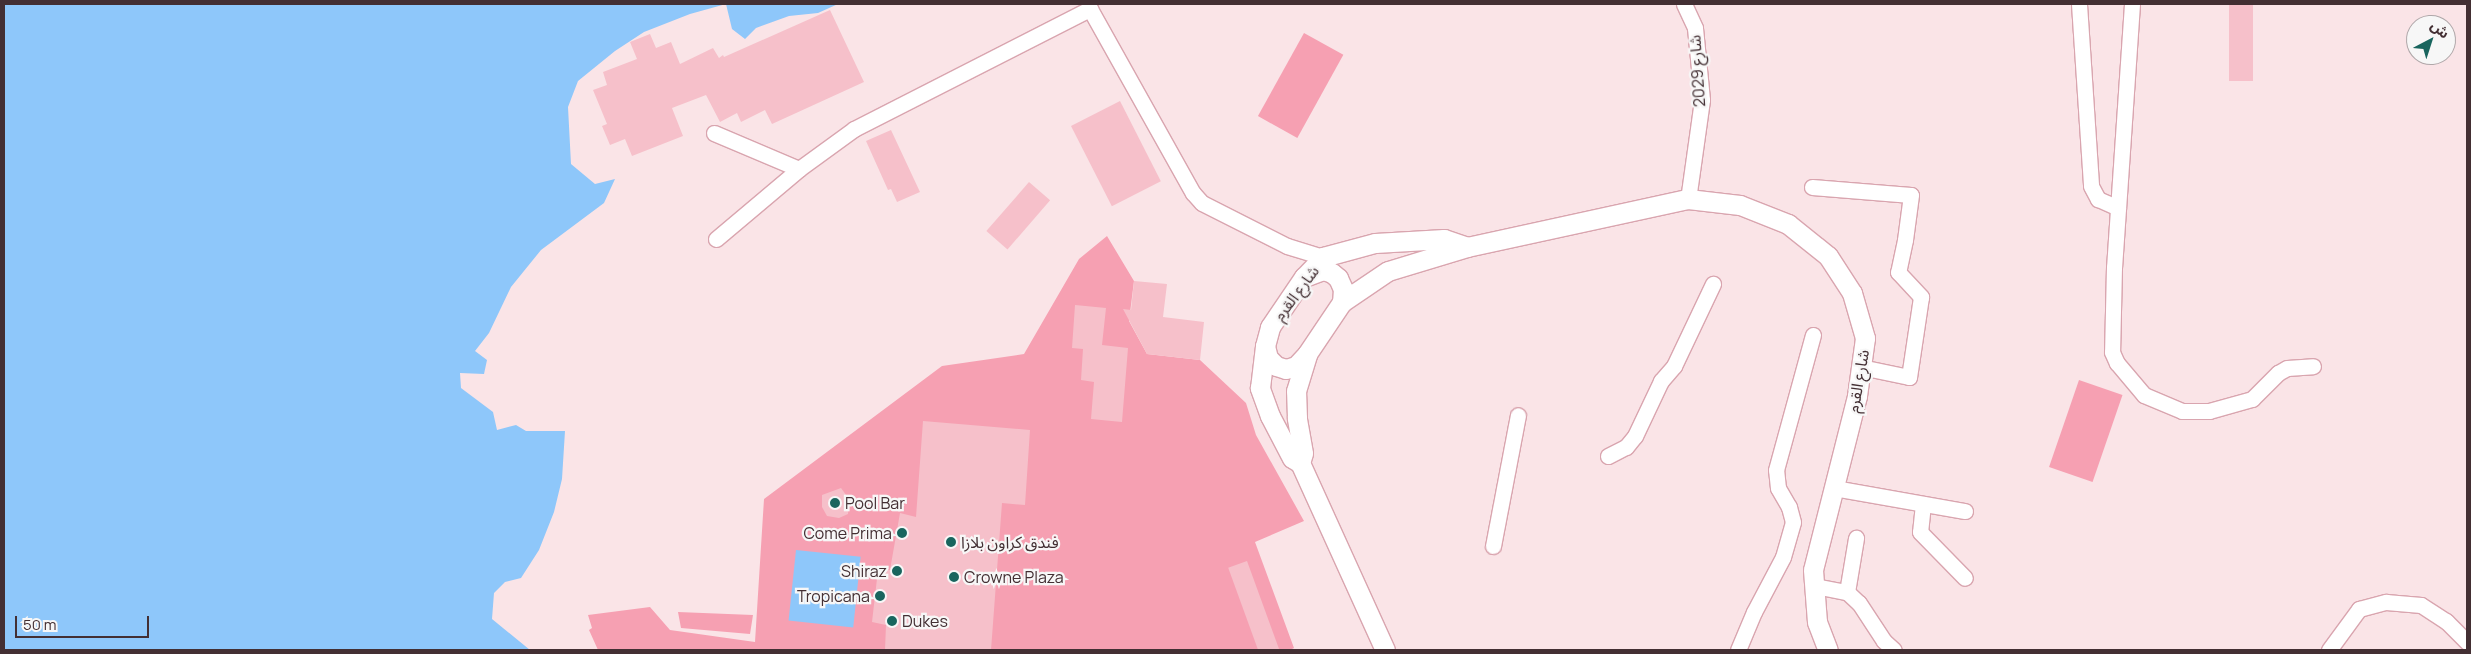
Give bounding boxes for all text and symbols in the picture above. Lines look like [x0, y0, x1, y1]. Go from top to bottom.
north arrow [2406, 15, 2456, 65]
text: ش [2427, 15, 2454, 42]
street label: 2029 شارع [1685, 34, 1709, 108]
street label: شارع القرم [1269, 262, 1323, 324]
street label: شارع القرم [1843, 348, 1873, 414]
place label: Pool Bar [845, 493, 905, 513]
marker: Pool Bar [829, 497, 841, 509]
place label: Come Prima [803, 523, 892, 543]
marker: Come Prima [896, 527, 908, 539]
place label: فندق كراون بلازا [961, 532, 1059, 552]
marker: فندق كراون بلازا [945, 536, 957, 548]
place label: Shiraz [841, 561, 887, 581]
marker: Shiraz [891, 565, 903, 577]
place label: Crowne Plaza [964, 567, 1064, 587]
marker: Crowne Plaza [948, 571, 960, 583]
place label: Tropicana [797, 586, 870, 606]
marker: Tropicana [874, 590, 886, 602]
scale bar [18, 606, 151, 638]
place label: Dukes [902, 611, 948, 631]
text: 50 m [23, 614, 57, 635]
marker: Dukes [886, 615, 898, 627]

